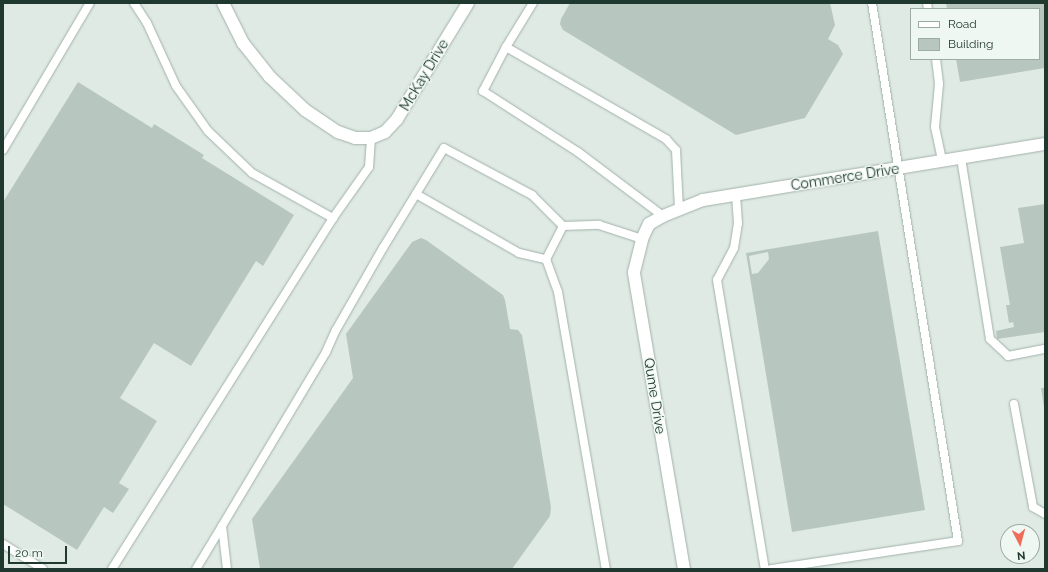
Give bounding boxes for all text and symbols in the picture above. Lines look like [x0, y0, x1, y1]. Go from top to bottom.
legend [910, 8, 1040, 60]
text: Road [948, 17, 977, 31]
street label: McKay Drive [396, 36, 452, 114]
text: Building [948, 37, 994, 51]
street label: Commerce Drive [790, 160, 900, 194]
street label: Qume Drive [641, 357, 669, 435]
north arrow [1000, 524, 1040, 564]
scale bar [10, 538, 69, 564]
text: 20 m [15, 546, 43, 560]
text: N [1016, 549, 1026, 562]

